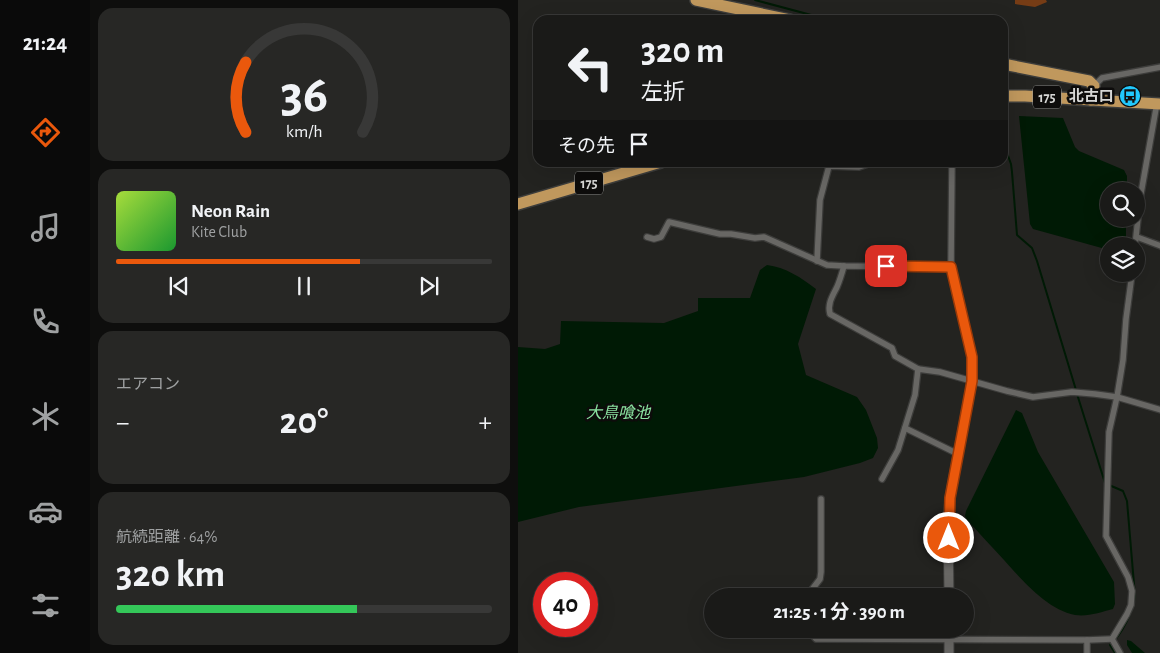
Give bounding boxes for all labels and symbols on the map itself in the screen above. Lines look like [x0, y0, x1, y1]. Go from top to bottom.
bus stop icon: 北古口 [1118, 84, 1142, 108]
road number: 175 [1033, 85, 1061, 108]
place label: 北古口 [1069, 88, 1114, 104]
road number: 175 [575, 172, 603, 194]
pin [865, 245, 907, 287]
water label: 大鳥喰池 [586, 404, 652, 421]
position arrow [922, 511, 974, 563]
speed limit sign: 40 [533, 572, 598, 637]

